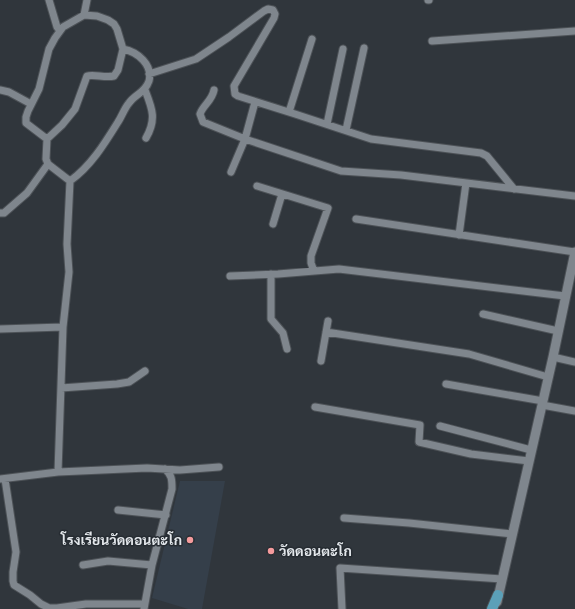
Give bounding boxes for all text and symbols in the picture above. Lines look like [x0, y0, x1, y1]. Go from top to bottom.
place label: โรงเรียนวัดดอนตะโก [60, 531, 182, 548]
marker: โรงเรียนวัดดอนตะโก [185, 535, 195, 545]
place label: วัดดอนตะโก [279, 542, 352, 559]
marker: วัดดอนตะโก [266, 546, 276, 556]

